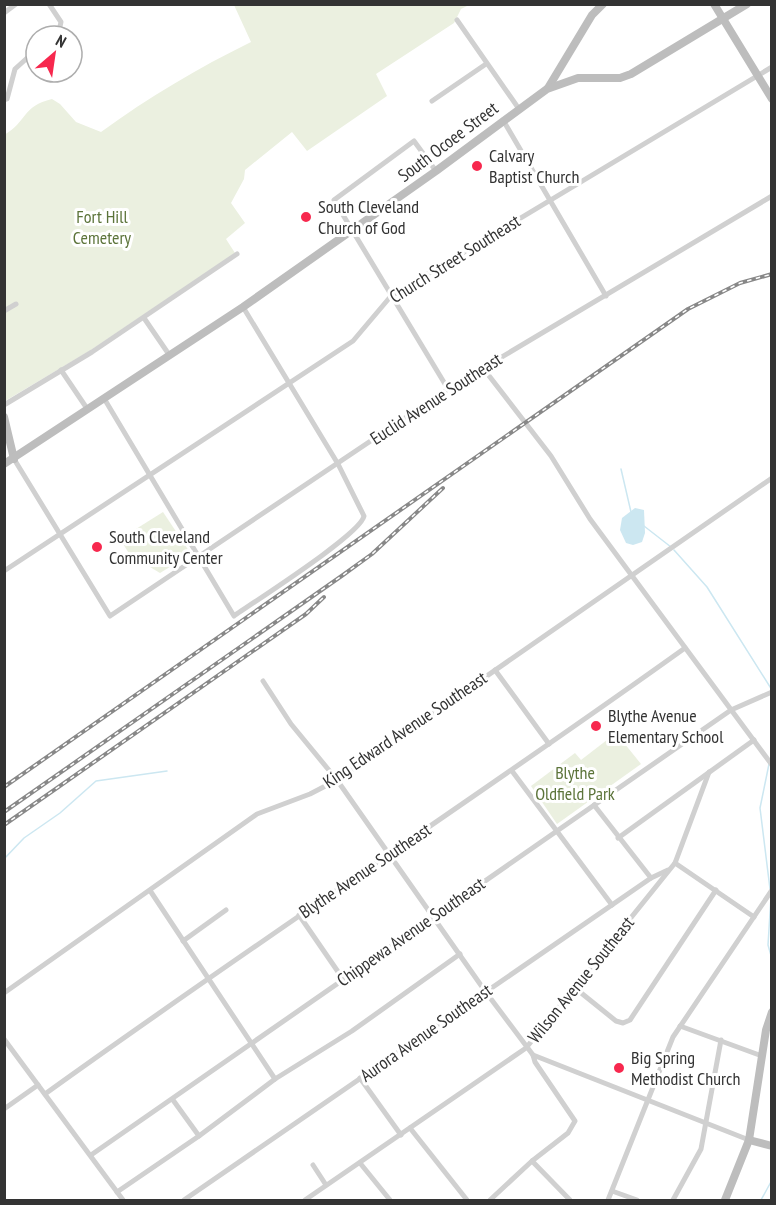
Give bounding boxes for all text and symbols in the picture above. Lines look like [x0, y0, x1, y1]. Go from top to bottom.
north arrow [24, 24, 84, 84]
text: N [53, 30, 70, 52]
street label: South Ocoee Street [393, 96, 502, 187]
place label: Calvary Baptist Church [489, 144, 579, 188]
marker: Calvary Baptist Church [470, 159, 484, 173]
place label: South Cleveland Church of God [318, 195, 419, 239]
park label: Fort Hill Cemetery [73, 205, 131, 249]
street label: Church Street Southeast [385, 209, 524, 308]
marker: South Cleveland Church of God [299, 210, 313, 224]
street label: Euclid Avenue Southeast [366, 347, 506, 450]
place label: South Cleveland Community Center [109, 525, 223, 569]
marker: South Cleveland Community Center [90, 540, 104, 554]
street label: King Edward Avenue Southeast [318, 666, 491, 793]
place label: Blythe Avenue Elementary School [608, 704, 724, 748]
marker: Blythe Avenue Elementary School [589, 719, 603, 733]
park label: Blythe Oldfield Park [535, 761, 615, 805]
street label: Blythe Avenue Southeast [294, 818, 435, 923]
street label: Chippewa Avenue Southeast [332, 872, 489, 991]
street label: Wilson Avenue Southeast [522, 912, 639, 1048]
street label: Aurora Avenue Southeast [355, 979, 496, 1087]
place label: Big Spring Methodist Church [631, 1046, 740, 1090]
marker: Big Spring Methodist Church [612, 1061, 626, 1075]

